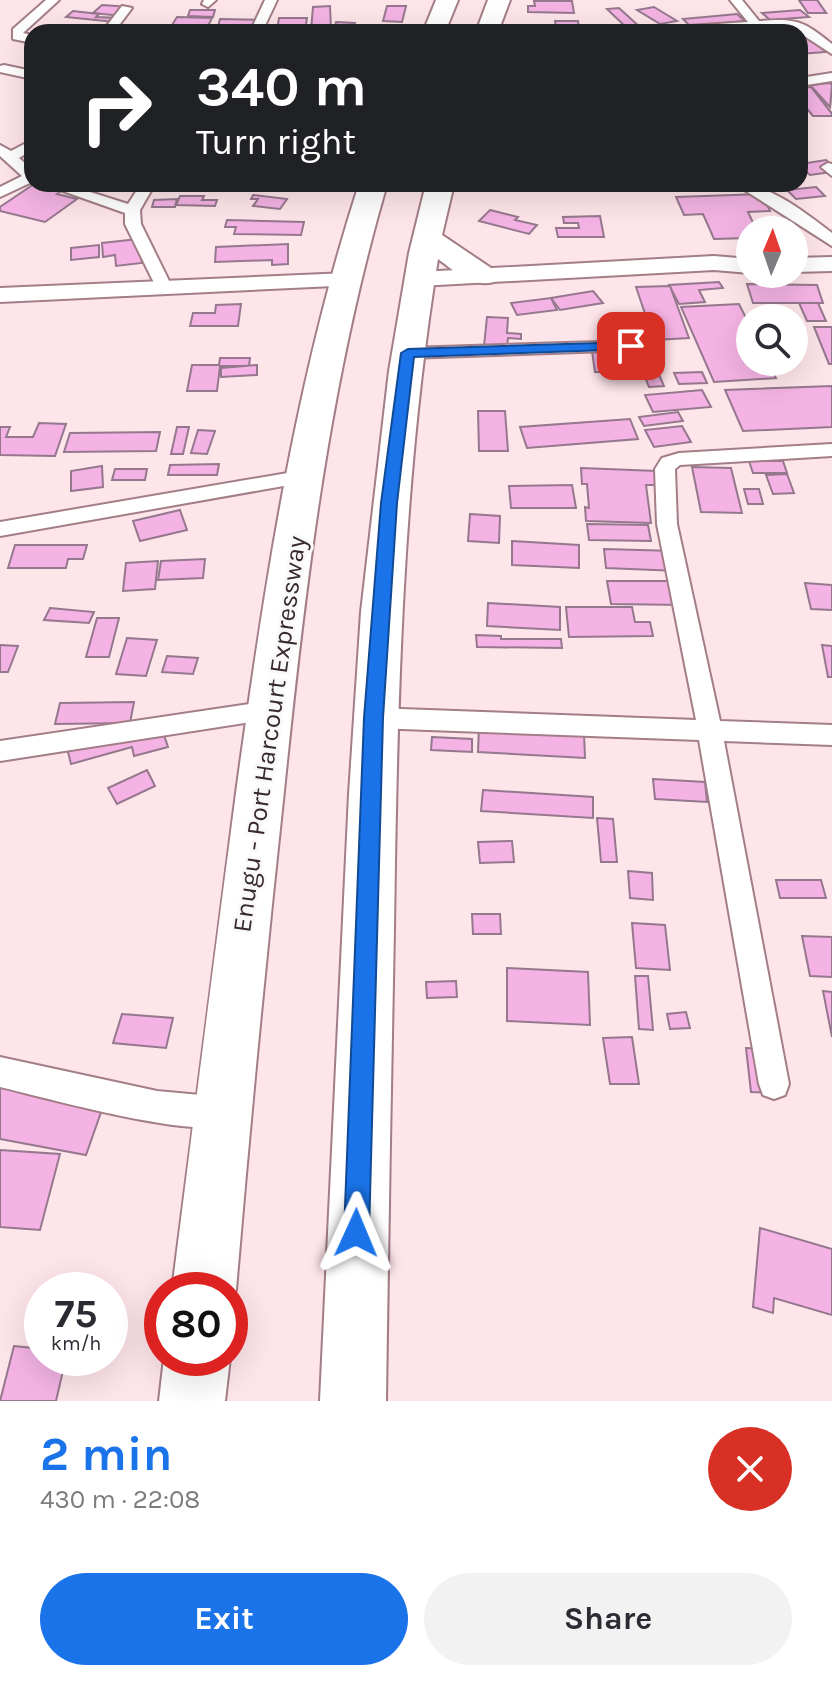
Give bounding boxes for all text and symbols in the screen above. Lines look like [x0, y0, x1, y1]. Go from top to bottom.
text: 340 m [196, 54, 367, 119]
icon: right [64, 56, 168, 160]
text: Turn right [196, 121, 356, 163]
north arrow [736, 216, 808, 288]
map controls [736, 216, 808, 376]
button: search [736, 304, 808, 376]
pin [597, 312, 665, 380]
icon: arrive [609, 324, 653, 368]
street label: Enugu - Port Harcourt Expressway [226, 534, 313, 934]
position arrow [314, 1191, 398, 1275]
speed limit sign: 80 [144, 1272, 248, 1376]
text: 75 [54, 1290, 98, 1337]
text: km/h [51, 1332, 101, 1355]
text: 2 min [40, 1426, 172, 1482]
button: close [708, 1427, 792, 1511]
text: 430 m · 22:08 [40, 1484, 200, 1515]
button: Exit [40, 1573, 408, 1665]
button: Share [424, 1573, 792, 1665]

